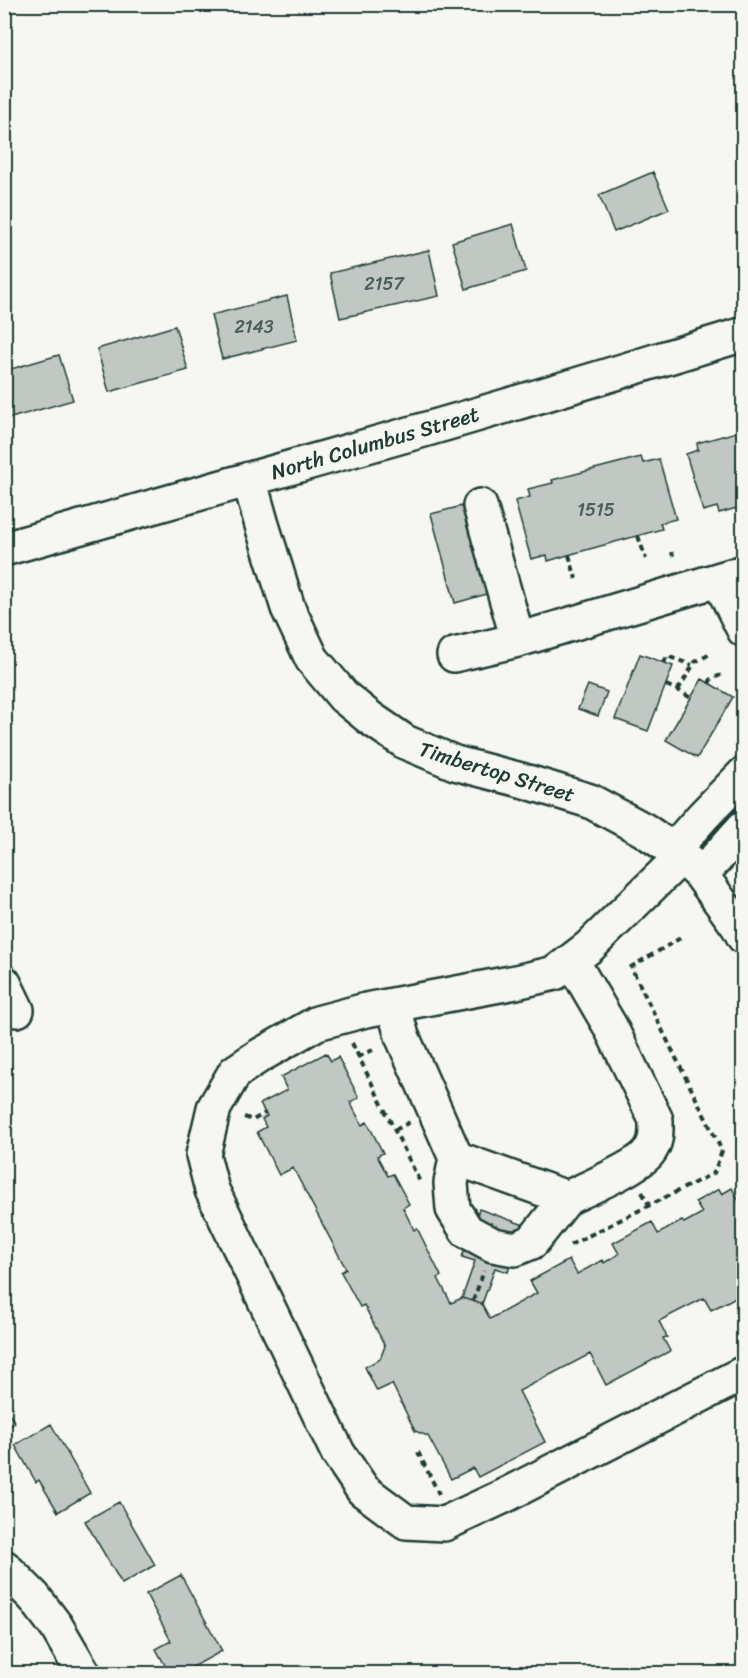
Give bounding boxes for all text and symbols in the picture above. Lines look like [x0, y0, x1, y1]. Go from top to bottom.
house number: 2157 [364, 268, 405, 300]
house number: 2143 [234, 311, 274, 343]
street label: North Columbus Street [266, 395, 484, 491]
house number: 1515 [577, 494, 615, 526]
street label: Timbertop Street [414, 730, 580, 814]

